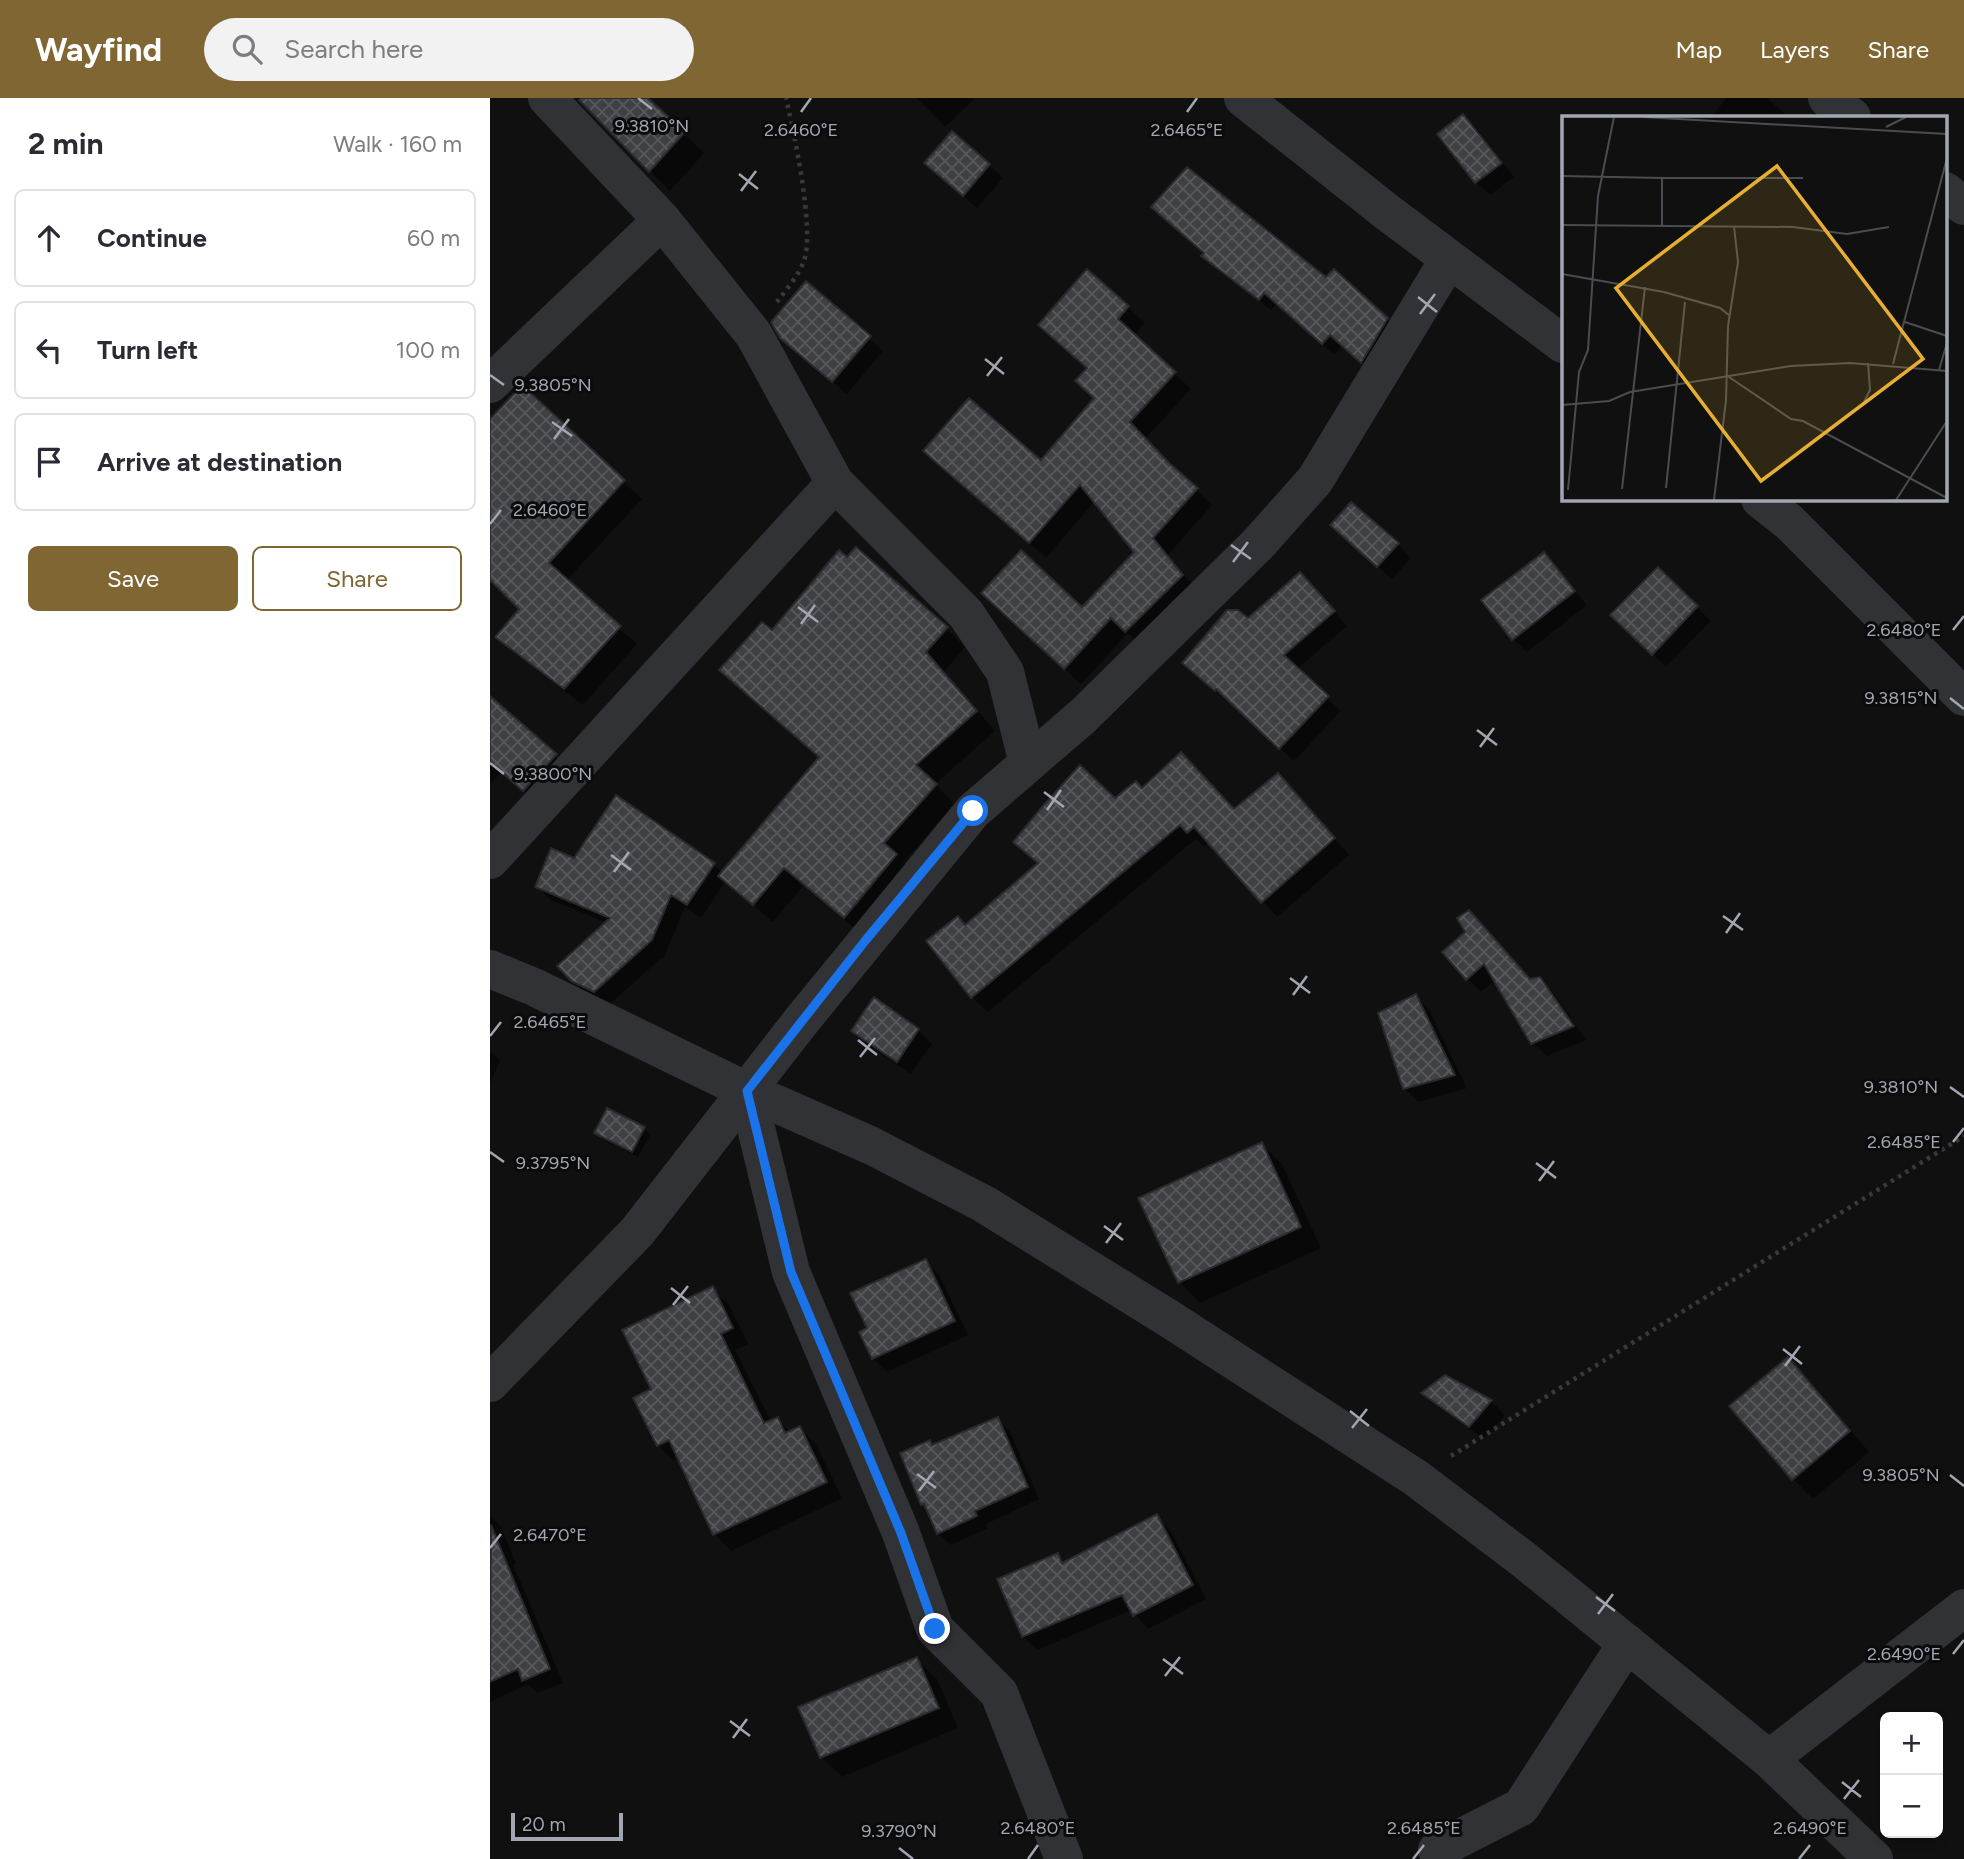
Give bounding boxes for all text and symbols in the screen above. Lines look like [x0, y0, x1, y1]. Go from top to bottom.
search box [204, 18, 694, 81]
text: Wayfind [35, 30, 162, 69]
icon: search [228, 30, 266, 68]
text: Search here [284, 33, 423, 65]
text: Map [1675, 35, 1722, 64]
text: Layers [1760, 35, 1829, 64]
text: Share [1867, 35, 1929, 64]
text: 9.3810°N [615, 115, 689, 137]
inset map [1562, 116, 1946, 500]
text: 2.6460°E [764, 119, 838, 141]
text: 2.6465°E [1150, 119, 1224, 141]
text: 2 min [28, 125, 104, 162]
text: Walk · 160 m [333, 130, 462, 158]
icon: ahead [30, 219, 68, 257]
text: Continue [97, 222, 207, 254]
text: 60 m [407, 224, 460, 252]
icon: left [30, 331, 68, 369]
text: Turn left [97, 334, 198, 366]
text: 100 m [396, 336, 460, 364]
text: 9.3805°N [514, 374, 592, 396]
icon: arrive [30, 443, 68, 481]
text: Arrive at destination [97, 446, 342, 478]
text: 2.6460°E [513, 499, 587, 521]
button: Save [28, 546, 238, 611]
button: Share [252, 546, 462, 611]
text: 2.6480°E [1866, 619, 1942, 641]
text: 9.3815°N [1864, 687, 1938, 709]
text: 9.3800°N [514, 763, 592, 785]
route start [957, 795, 988, 826]
text: 2.6465°E [513, 1011, 587, 1033]
text: 9.3810°N [1864, 1076, 1938, 1098]
text: 2.6485°E [1867, 1131, 1941, 1153]
text: 9.3795°N [516, 1152, 590, 1174]
text: 9.3805°N [1862, 1464, 1940, 1486]
text: 2.6470°E [513, 1524, 587, 1546]
route end [919, 1613, 950, 1644]
text: 2.6490°E [1867, 1643, 1941, 1665]
map controls [1880, 1712, 1943, 1838]
button: + [1880, 1712, 1943, 1775]
button: − [1880, 1775, 1943, 1838]
scale bar [511, 1810, 623, 1842]
text: 20 m [522, 1813, 566, 1836]
text: 2.6480°E [1000, 1817, 1076, 1839]
text: 2.6485°E [1387, 1817, 1461, 1839]
text: 2.6490°E [1773, 1817, 1847, 1839]
text: 9.3790°N [861, 1820, 937, 1842]

